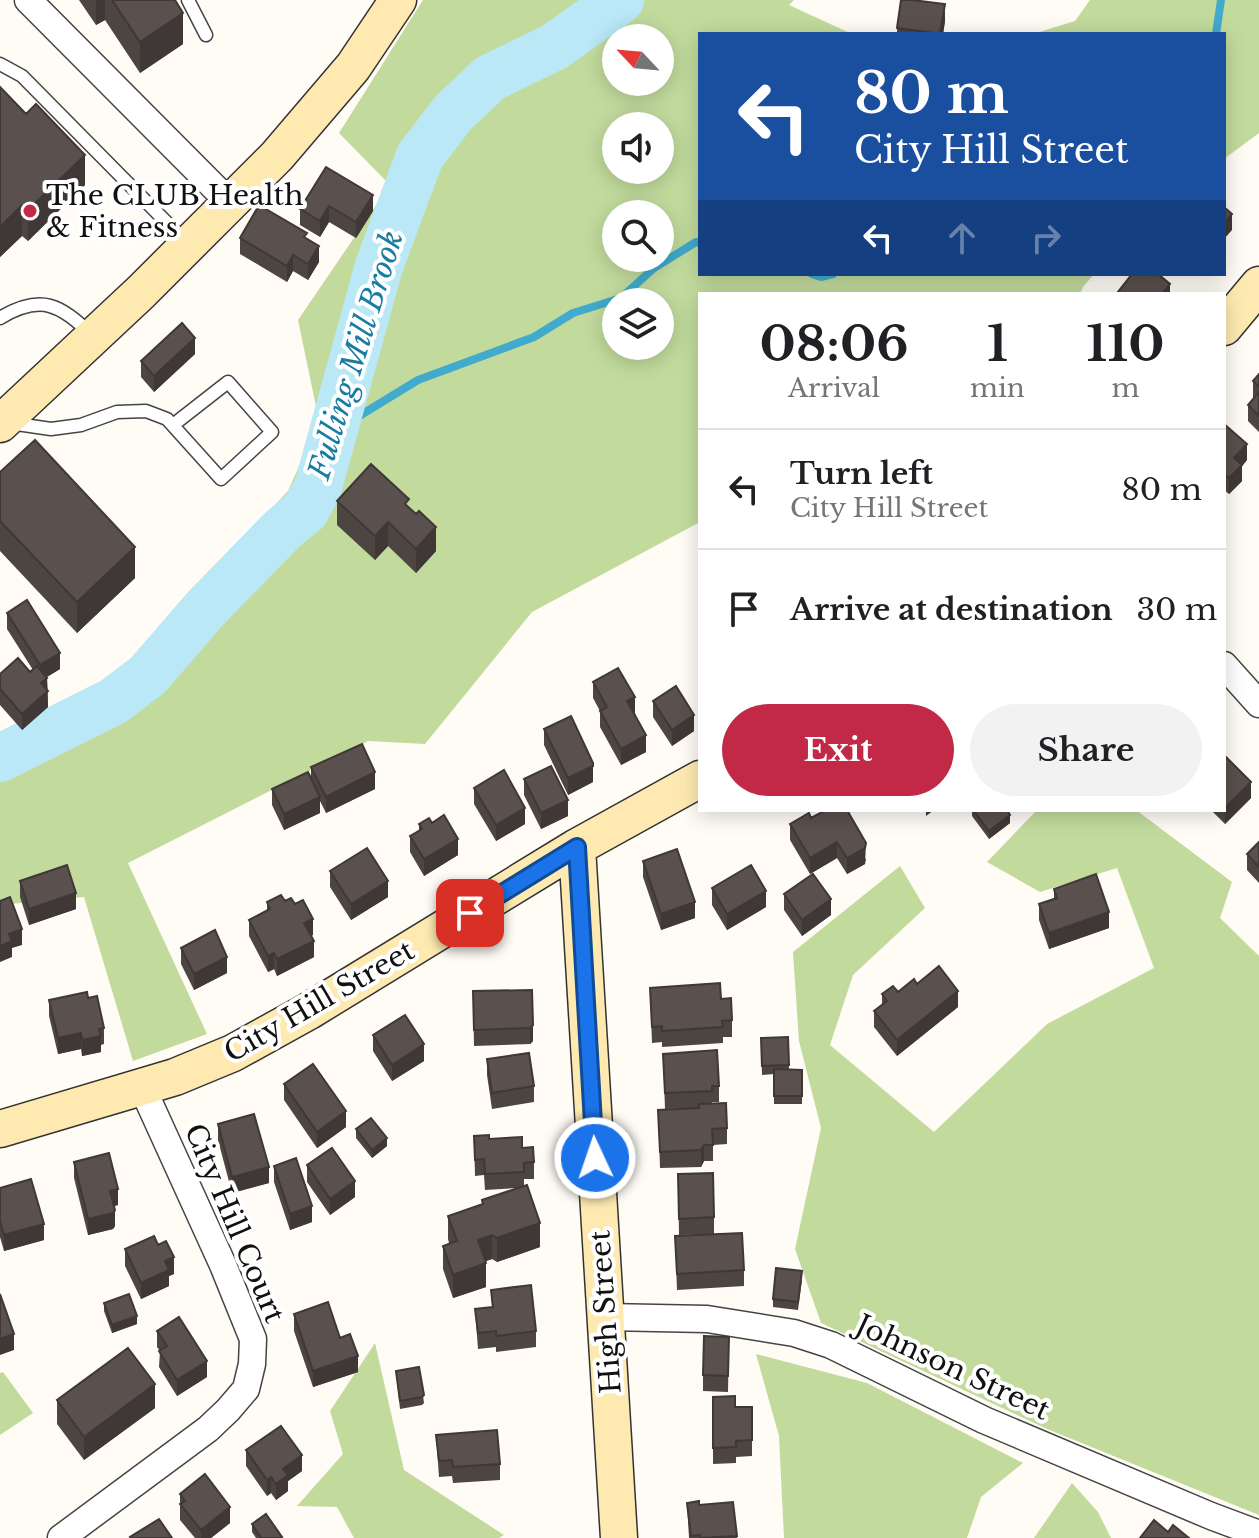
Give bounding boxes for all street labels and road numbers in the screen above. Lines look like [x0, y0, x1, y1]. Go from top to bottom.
street label: City Hill Street [218, 933, 421, 1070]
street label: City Hill Court [177, 1118, 292, 1328]
street label: High Street [582, 1229, 629, 1395]
street label: Johnson Street [847, 1306, 1056, 1428]

